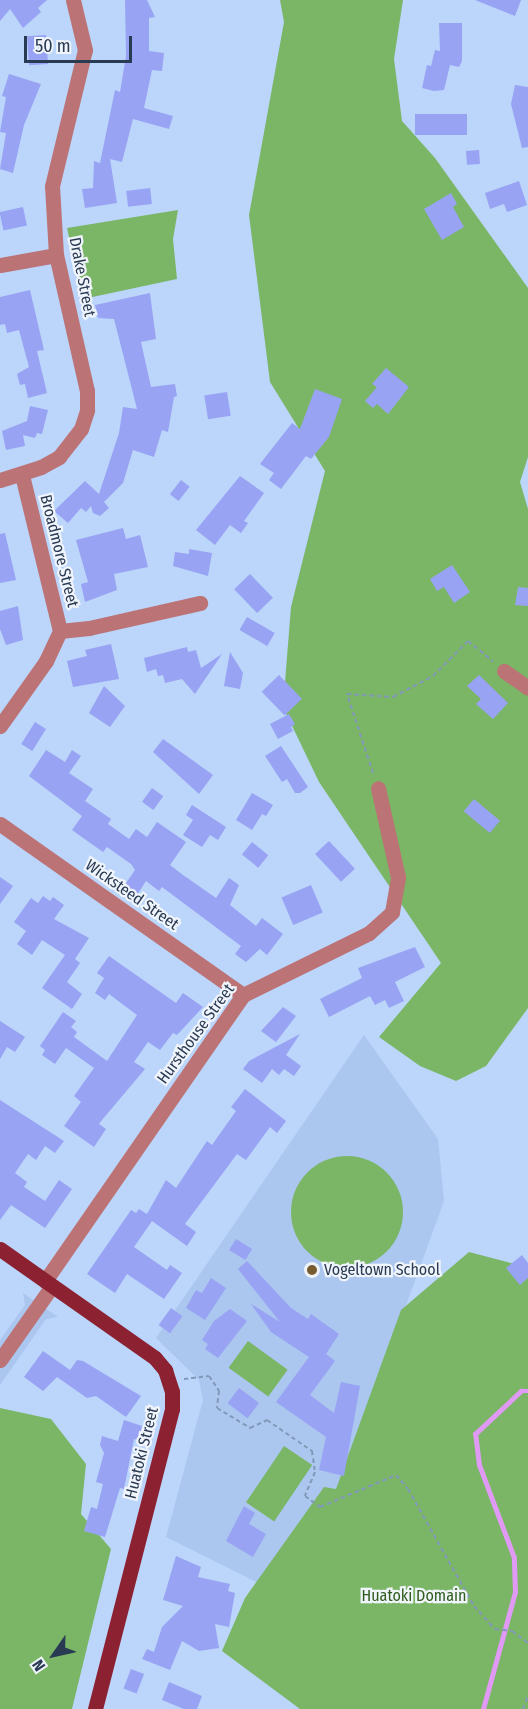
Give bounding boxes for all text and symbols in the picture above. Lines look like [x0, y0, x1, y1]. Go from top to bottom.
scale bar [27, 24, 135, 62]
text: 50 m [35, 35, 71, 57]
street label: Drake Street [65, 236, 99, 318]
street label: Broadmore Street [36, 493, 82, 609]
street label: Wicksteed Street [82, 856, 182, 934]
street label: Hursthouse Street [153, 980, 239, 1088]
place label: Vogeltown School [324, 1260, 440, 1280]
marker: Vogeltown School [305, 1263, 319, 1277]
street label: Huatoki Street [121, 1405, 163, 1501]
park label: Huatoki Domain [362, 1586, 466, 1606]
north arrow [24, 1625, 84, 1685]
text: N [28, 1656, 49, 1675]

